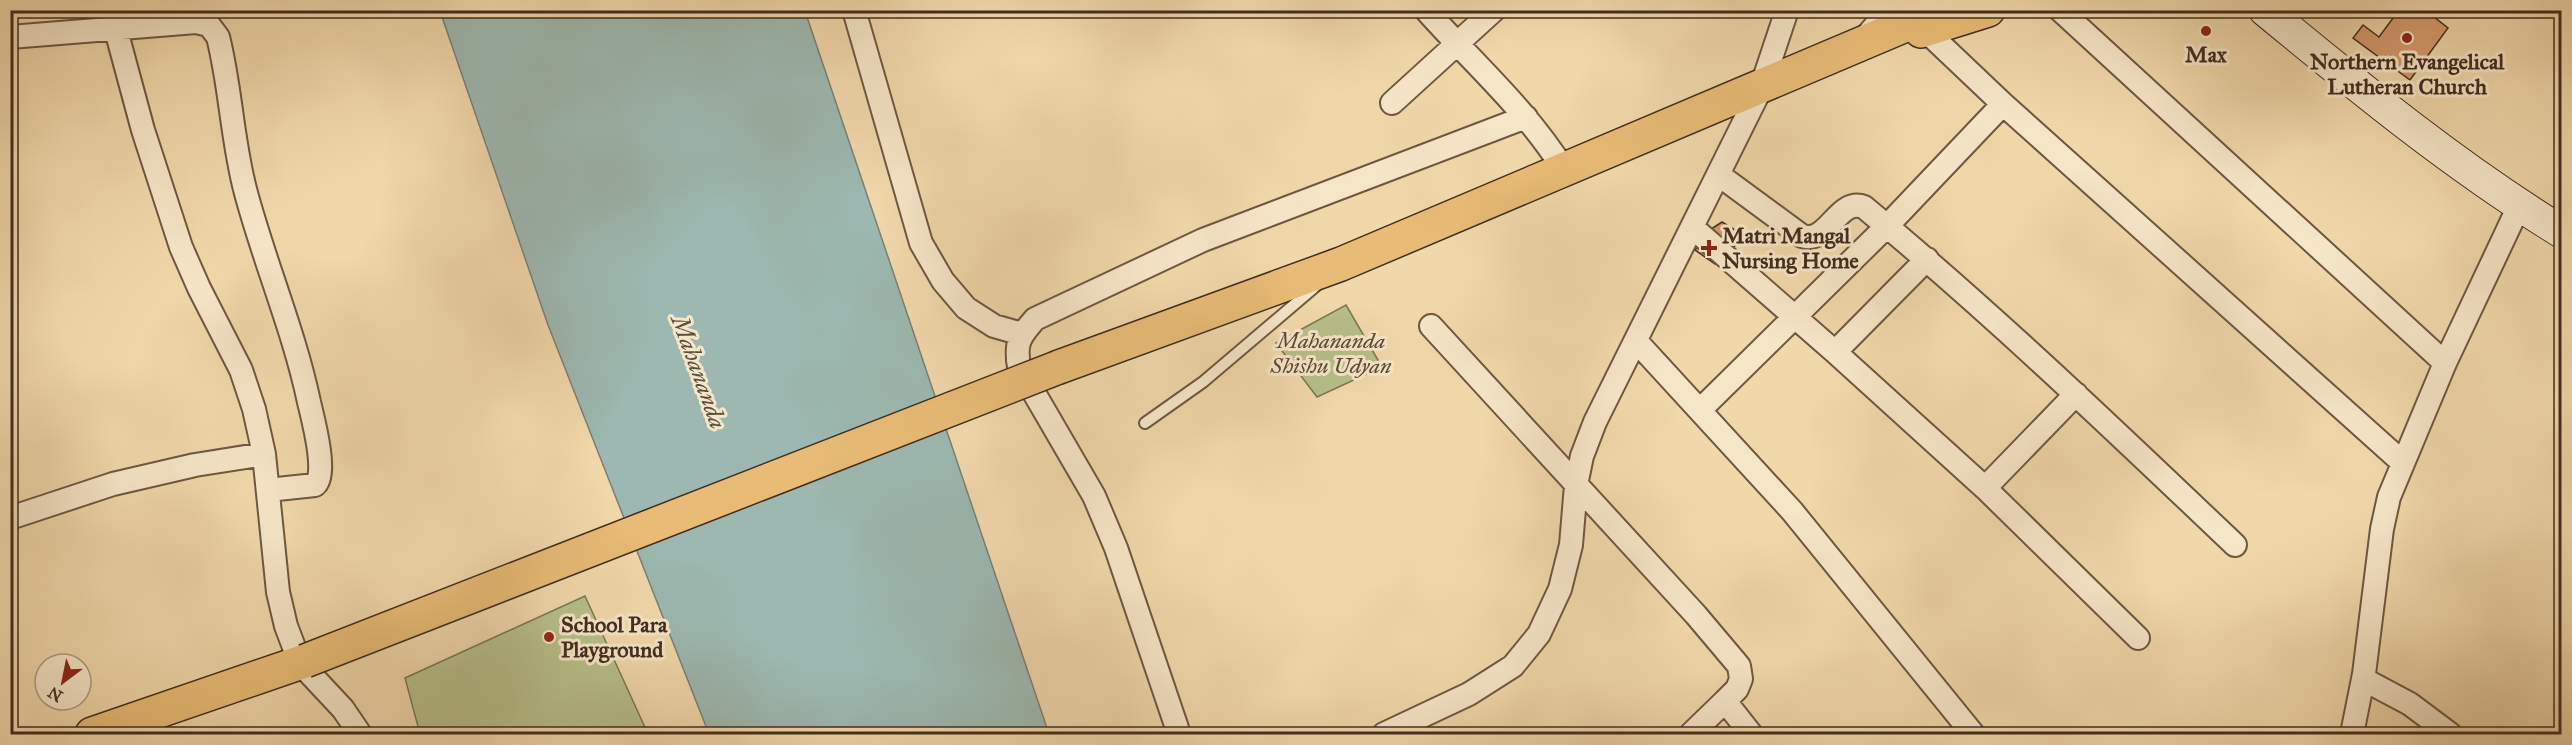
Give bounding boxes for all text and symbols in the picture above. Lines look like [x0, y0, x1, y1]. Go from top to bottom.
marker: Max [2199, 24, 2213, 38]
marker: Northern Evangelical Lutheran Church [2400, 31, 2414, 45]
place label: Max [2185, 41, 2227, 68]
place label: Northern Evangelical Lutheran Church [2310, 48, 2505, 100]
place label: Matri Mangal Nursing Home [1722, 222, 1859, 274]
marker: Matri Mangal Nursing Home [1700, 239, 1718, 257]
water label: Mahananda [664, 309, 733, 433]
park label: Mahananda Shishu Udyan [1270, 327, 1392, 379]
place label: School Para Playground [561, 611, 668, 663]
marker: School Para Playground [542, 630, 556, 644]
north arrow [33, 652, 93, 712]
text: N [44, 682, 66, 706]

